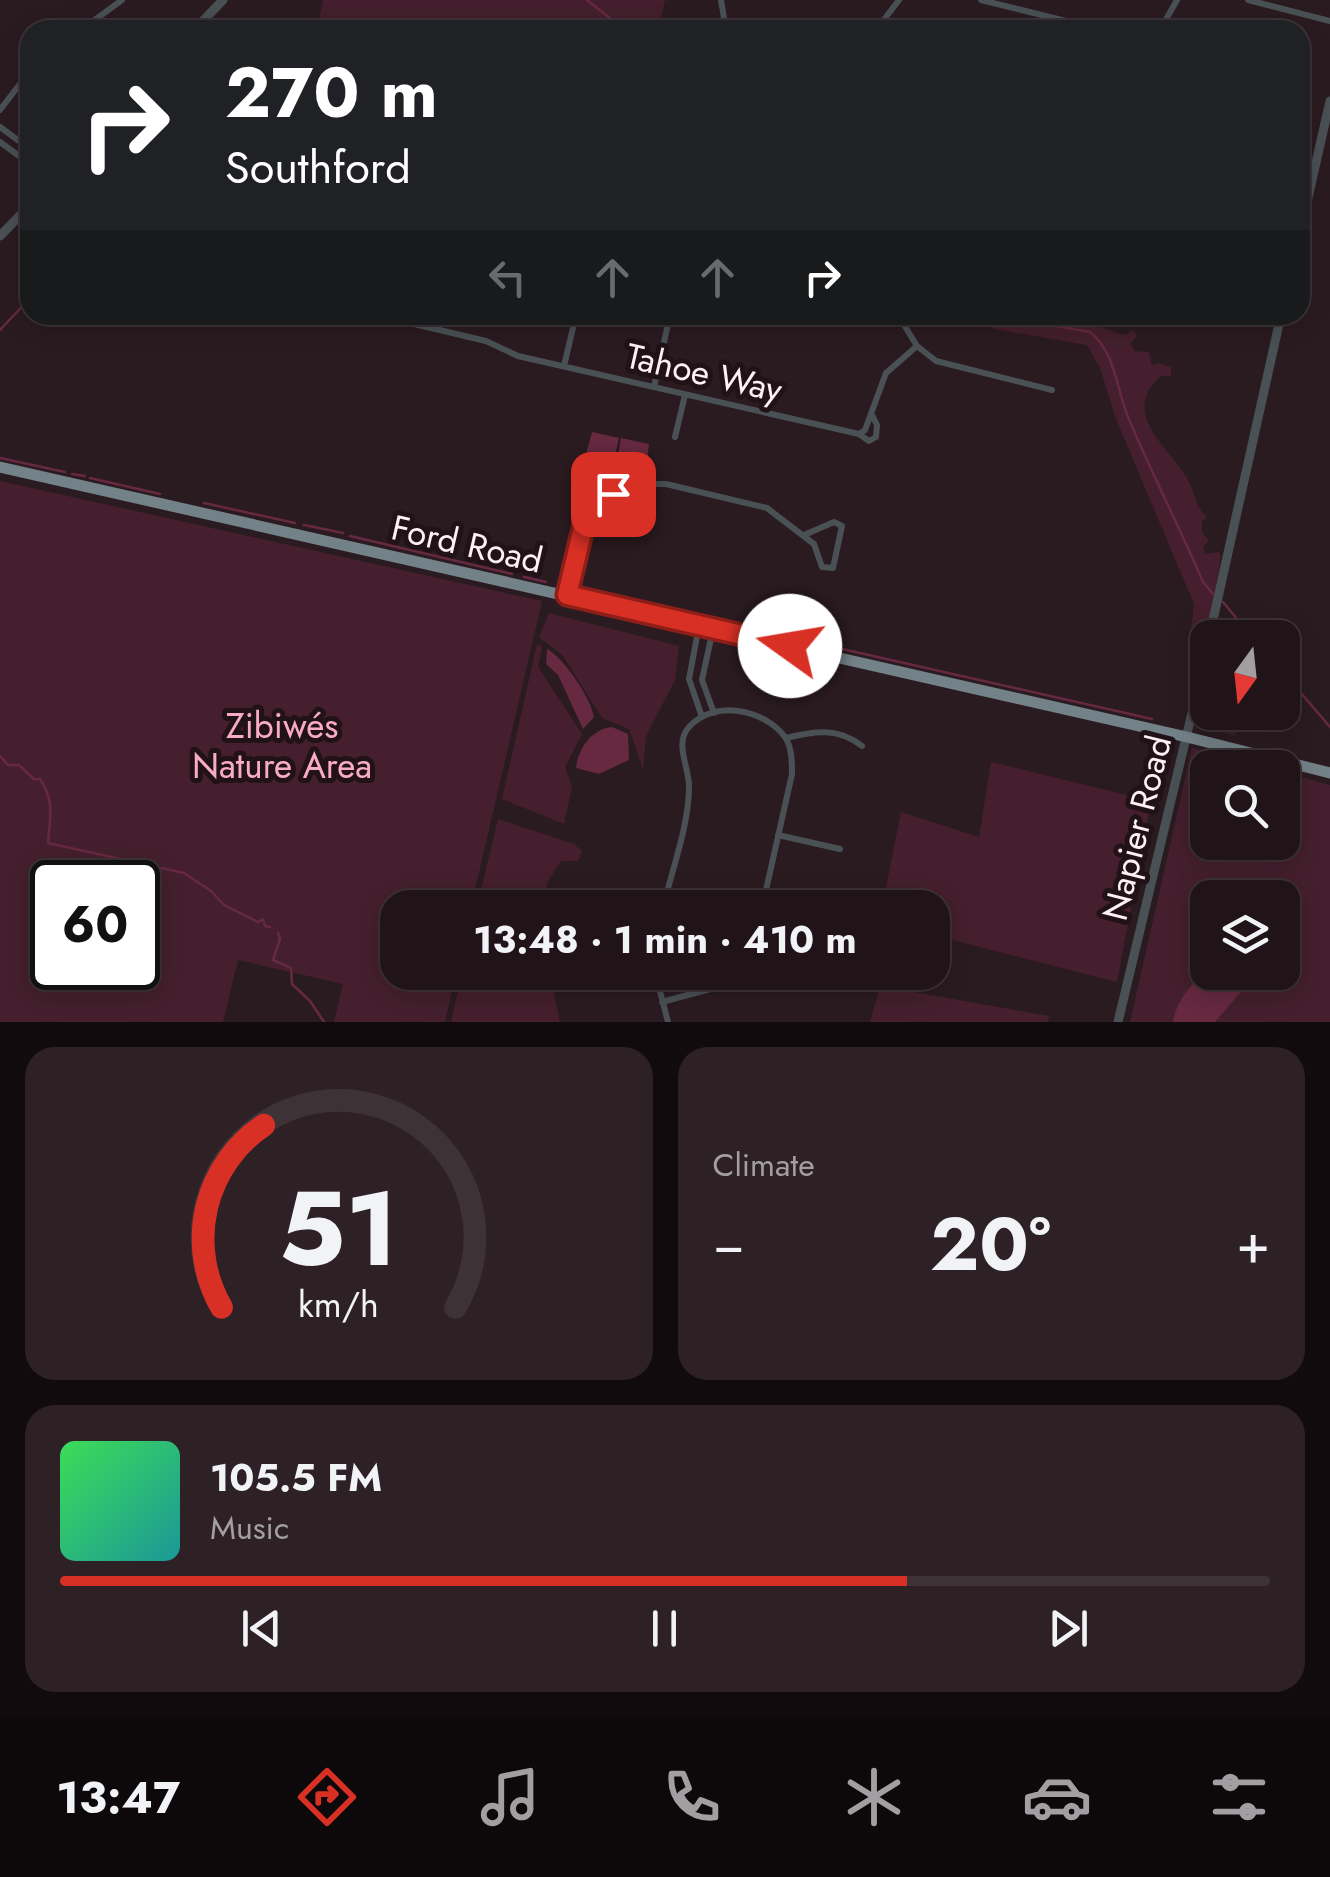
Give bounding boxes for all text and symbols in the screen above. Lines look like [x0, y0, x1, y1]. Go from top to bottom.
text: 270 m [225, 42, 438, 143]
icon: right [60, 60, 190, 190]
text: Southford [225, 135, 411, 200]
icon: left [480, 250, 535, 305]
icon: ahead [585, 250, 640, 305]
icon: ahead [690, 250, 745, 305]
icon: right [795, 250, 850, 305]
street label: Tahoe Way [621, 331, 788, 415]
pin [571, 452, 656, 537]
icon: arrive [586, 467, 641, 522]
street label: Ford Road [387, 502, 547, 586]
position arrow [738, 594, 842, 698]
north arrow [1190, 620, 1300, 730]
map controls [1190, 620, 1300, 990]
park label: Zibiwés Nature Area [192, 701, 372, 791]
street label: Napier Road [1090, 730, 1184, 926]
button: search [1190, 750, 1300, 860]
speed limit sign: 60 [30, 860, 160, 990]
button: layers [1190, 880, 1300, 990]
text: 13:48 · 1 min · 410 m [473, 912, 857, 967]
text: Climate [713, 1142, 815, 1188]
text: 51 [279, 1154, 399, 1304]
text: 20° [930, 1190, 1051, 1298]
text: − [713, 1204, 745, 1284]
text: + [1236, 1204, 1270, 1284]
text: km/h [298, 1279, 379, 1330]
text: 105.5 FM [210, 1450, 382, 1505]
text: Music [210, 1505, 289, 1551]
icon: previous [234, 1601, 289, 1656]
icon: pause [637, 1601, 692, 1656]
icon: next [1041, 1601, 1096, 1656]
icon: directions [292, 1762, 362, 1832]
icon: music [475, 1762, 545, 1832]
icon: phone [657, 1762, 727, 1832]
icon: climate [839, 1762, 909, 1832]
icon: car [1022, 1762, 1092, 1832]
icon: filters [1204, 1762, 1274, 1832]
text: 13:47 [56, 1765, 180, 1830]

